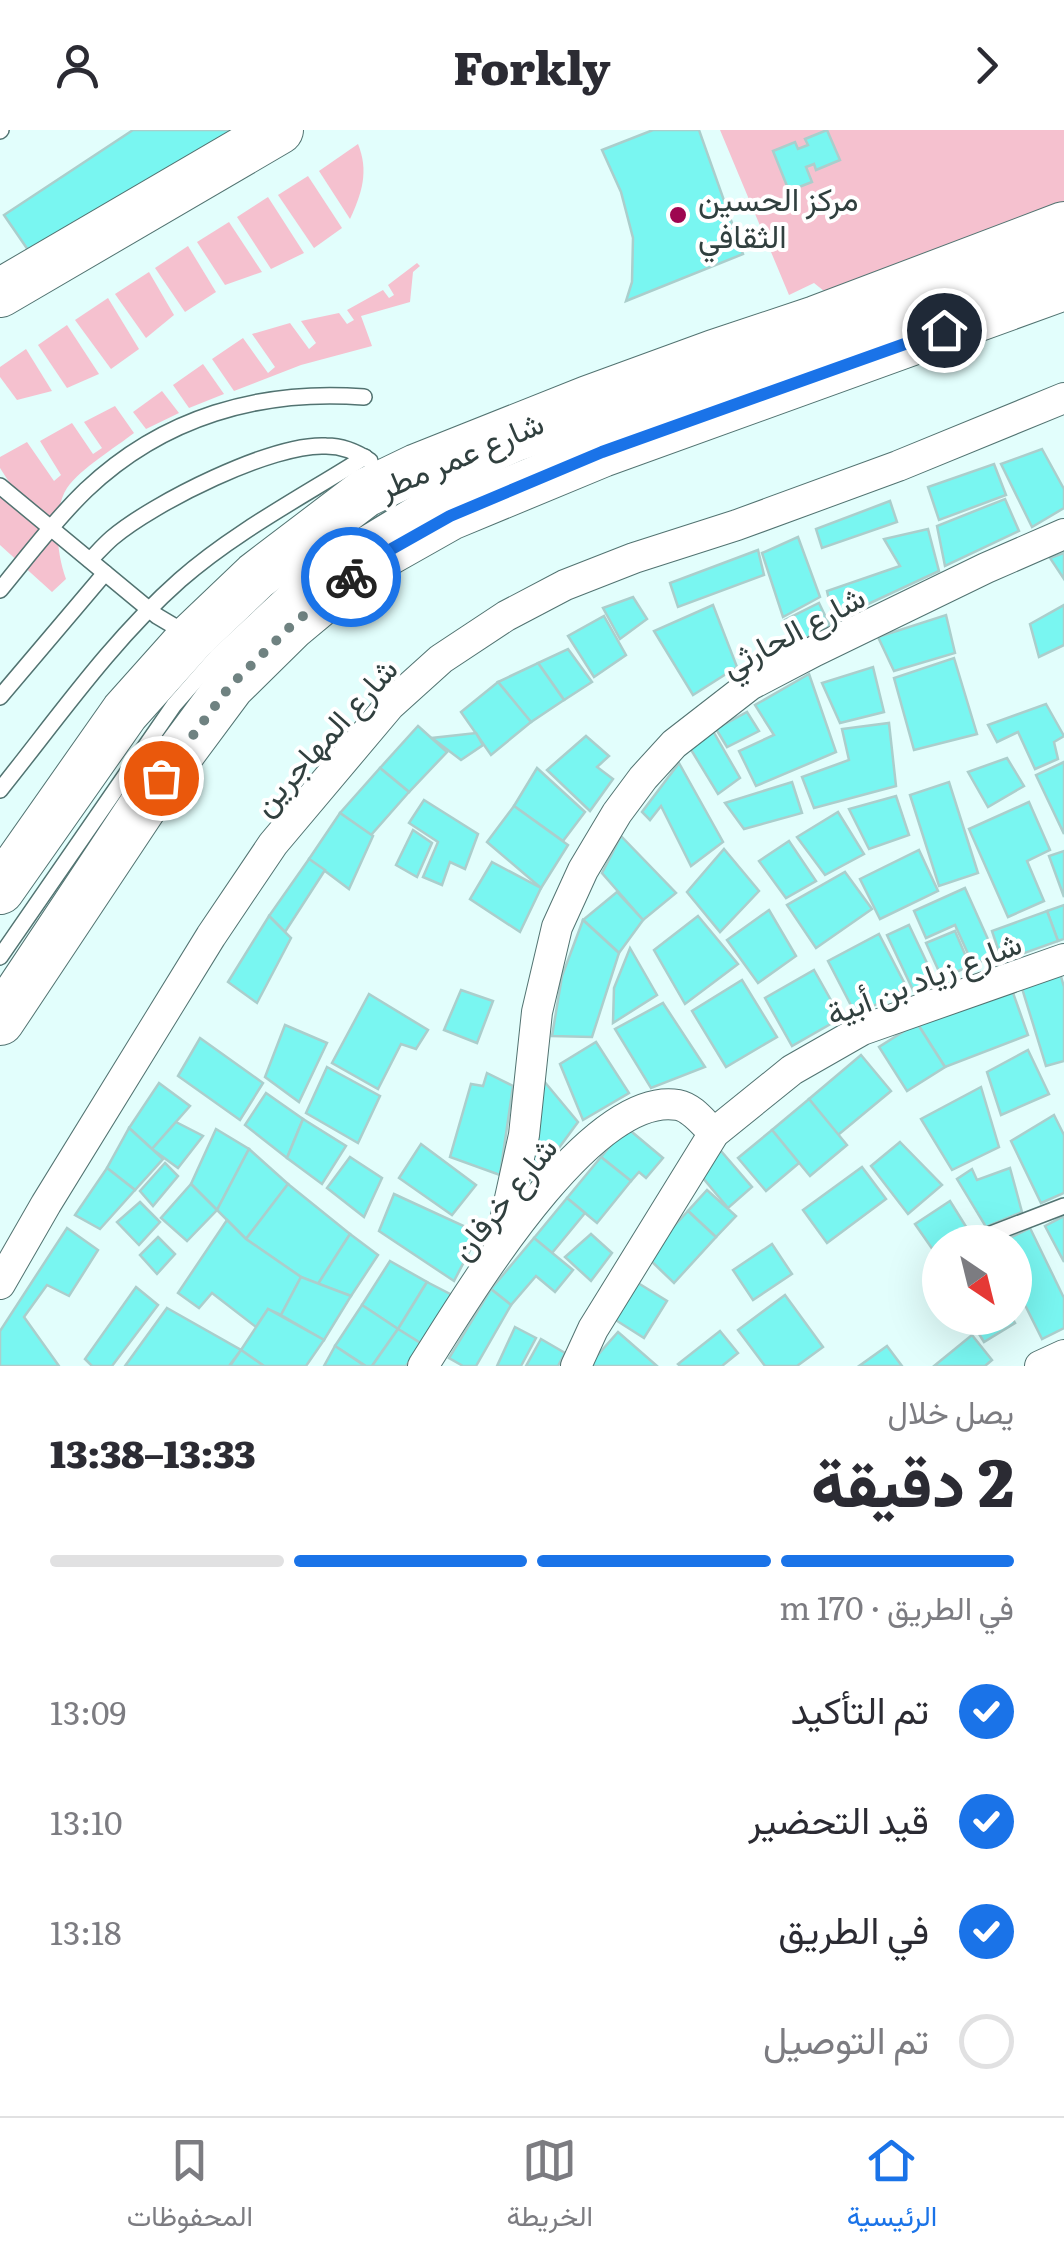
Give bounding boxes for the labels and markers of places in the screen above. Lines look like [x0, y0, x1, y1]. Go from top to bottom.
place label: مركز الحسين الثقافي [698, 173, 859, 263]
marker: مركز الحسين الثقافي [667, 204, 689, 226]
pin [902, 288, 987, 373]
pin [119, 736, 204, 821]

